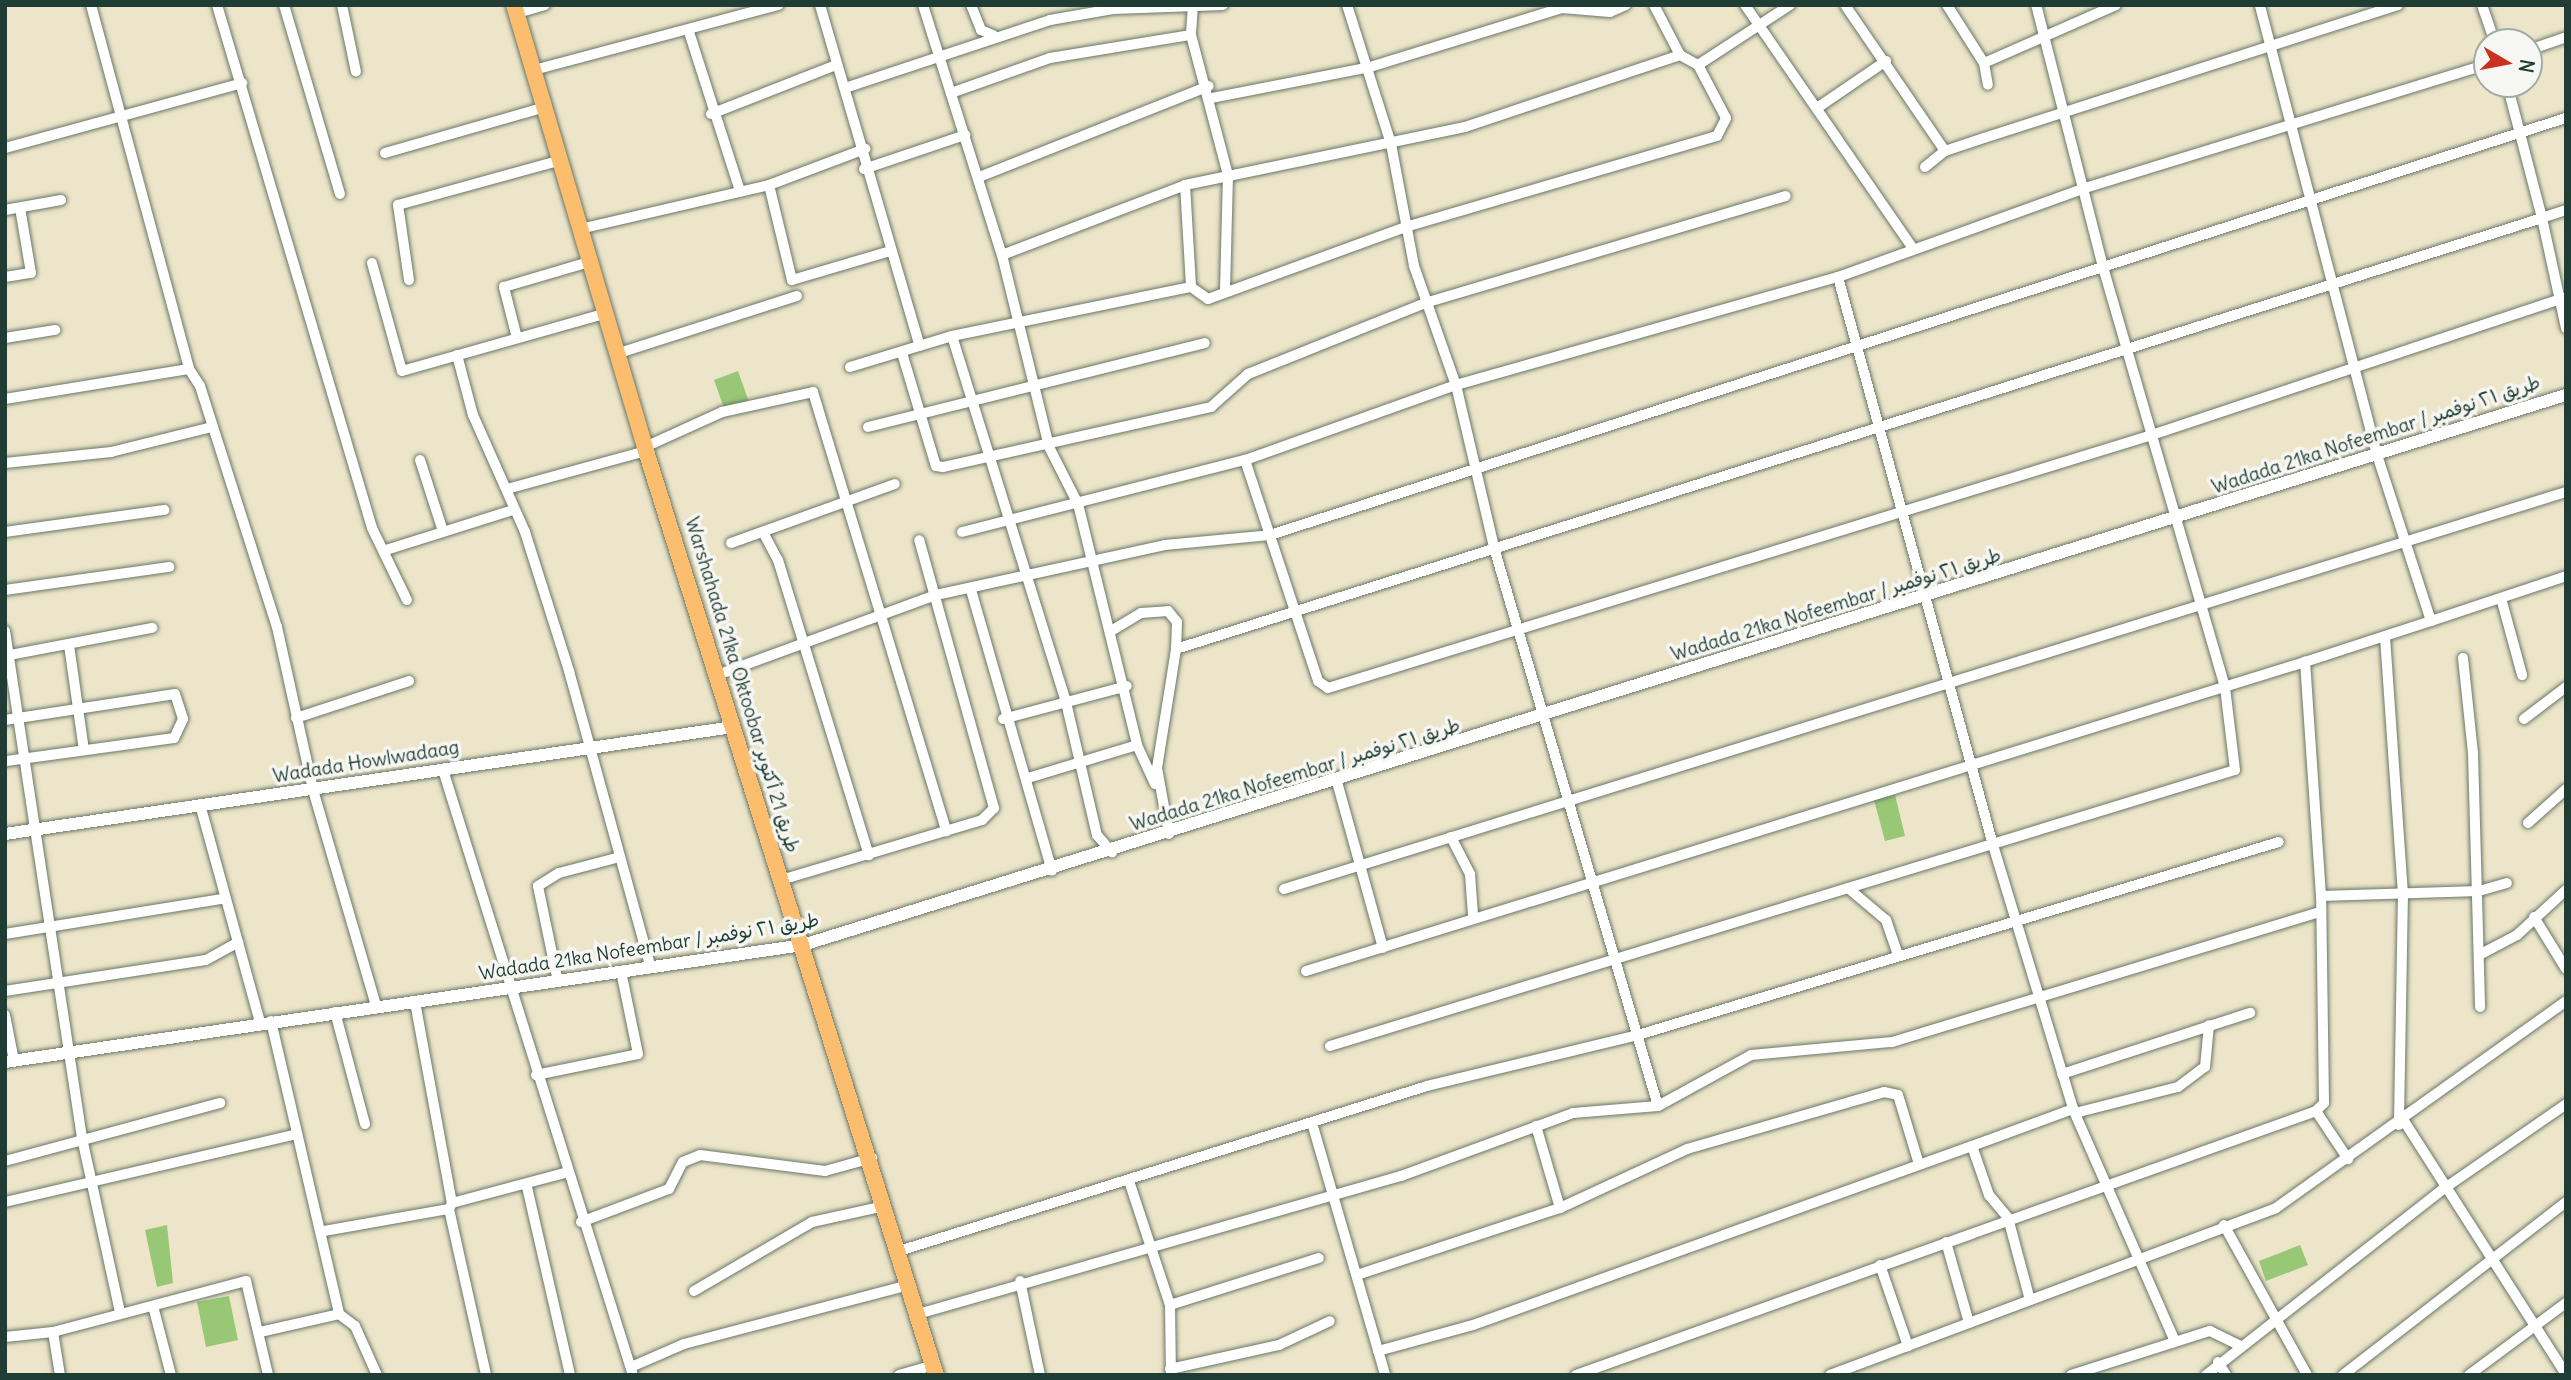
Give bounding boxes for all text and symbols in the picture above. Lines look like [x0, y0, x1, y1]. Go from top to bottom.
north arrow [2473, 28, 2543, 98]
text: N [2514, 58, 2540, 75]
street label: Wadada 21ka Nofeembar / طريق ٢١ نوفمبر [2209, 371, 2543, 499]
street label: Warshahada 21ka Oktoobar طريق 21 أكتوبر [680, 514, 804, 856]
street label: Wadada 21ka Nofeembar / طريق ٢١ نوفمبر [1668, 544, 2004, 666]
street label: Wadada 21ka Nofeembar / طريق ٢١ نوفمبر [1127, 714, 1463, 836]
street label: Wadada Howlwadaag [271, 736, 461, 788]
street label: Wadada 21ka Nofeembar / طريق ٢١ نوفمبر [477, 909, 821, 985]

